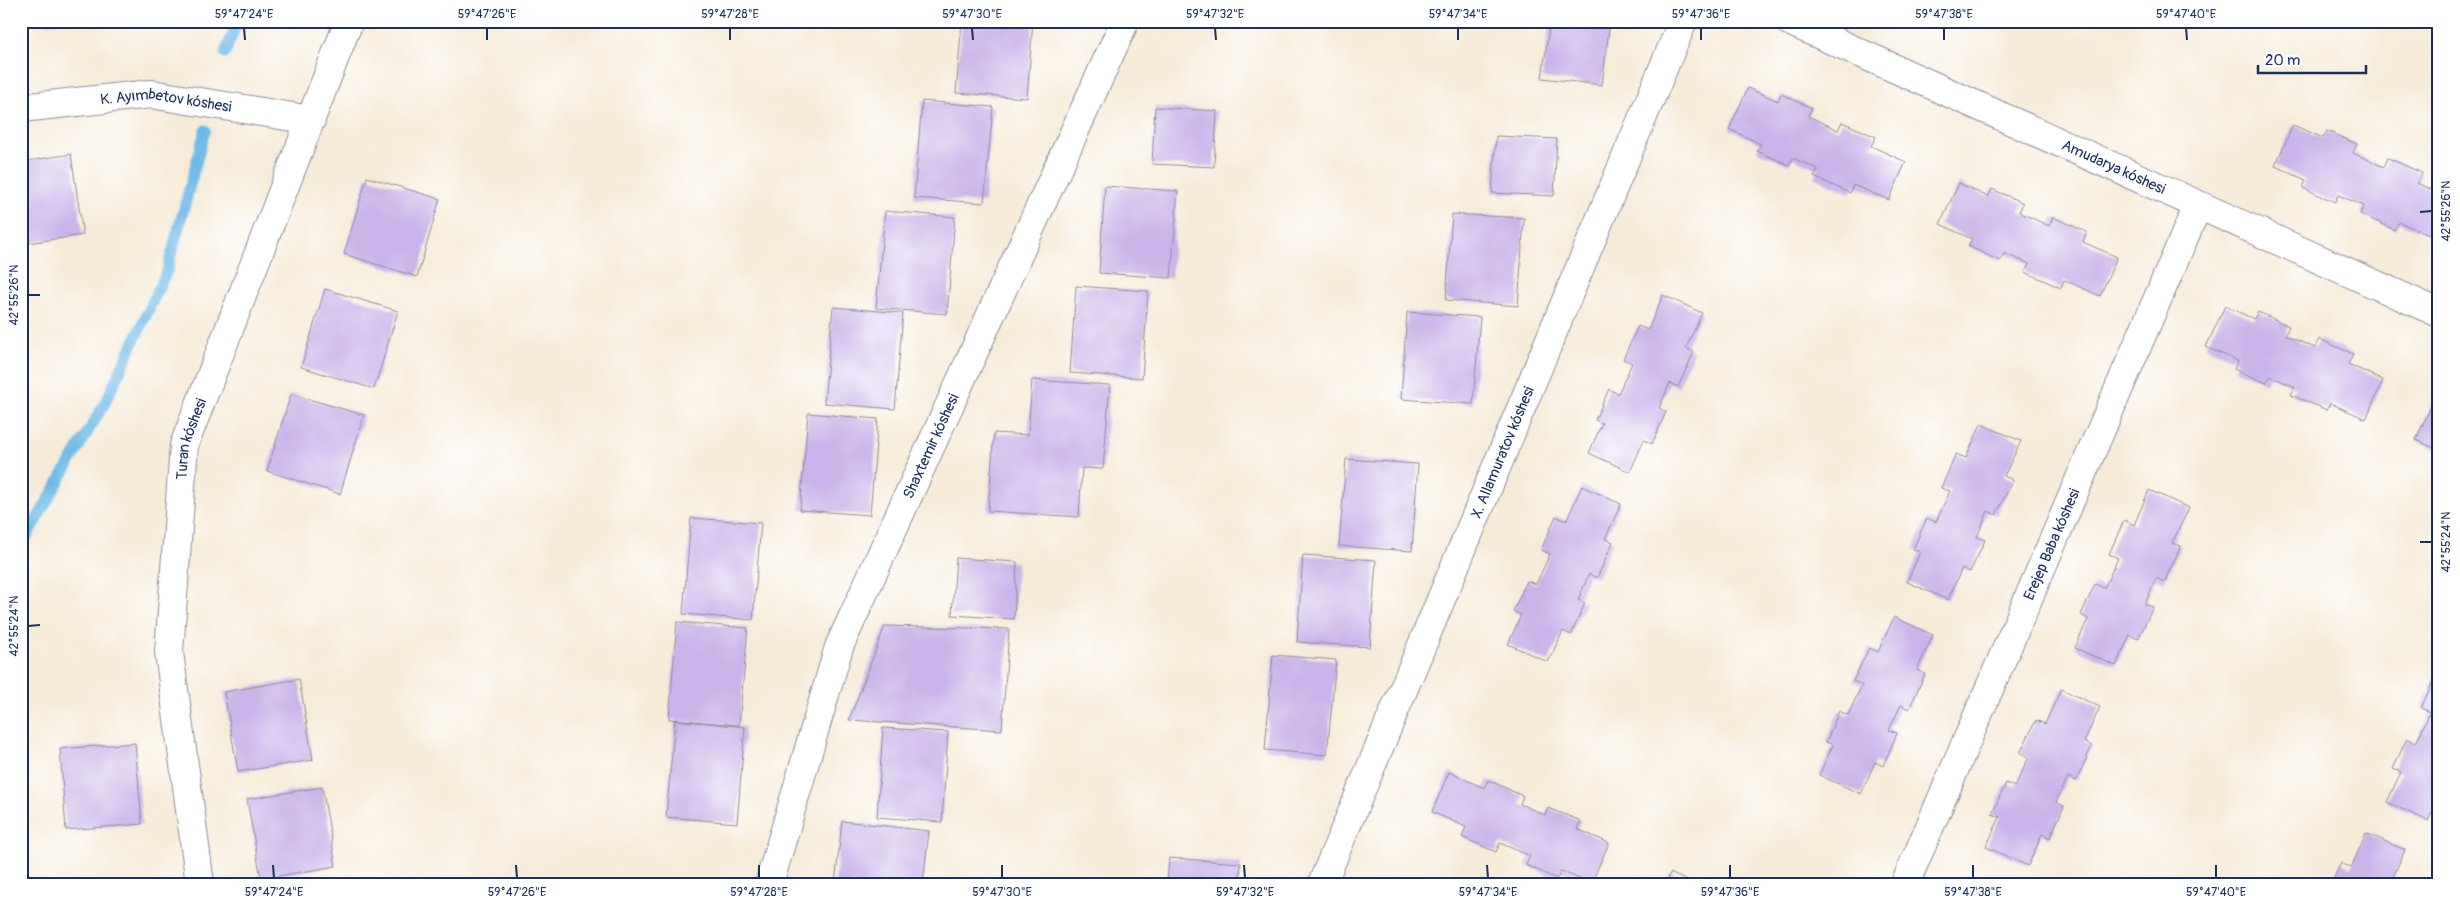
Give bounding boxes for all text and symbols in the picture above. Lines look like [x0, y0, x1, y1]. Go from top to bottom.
text: 59°47'24"E [215, 7, 273, 22]
text: 59°47'26"E [458, 7, 516, 22]
text: 59°47'28"E [701, 7, 759, 22]
text: 59°47'30"E [942, 7, 1002, 22]
text: 59°47'32"E [1186, 7, 1244, 22]
text: 59°47'34"E [1429, 7, 1487, 22]
text: 59°47'36"E [1672, 7, 1730, 22]
text: 59°47'38"E [1915, 7, 1973, 22]
text: 59°47'40"E [2156, 7, 2216, 22]
scale bar [2258, 42, 2365, 74]
text: 20 m [2265, 51, 2300, 70]
street label: K. Ayımbetov kóshesi [99, 85, 233, 117]
street label: Amudarya kóshesi [2059, 136, 2169, 199]
text: 42°55'26"N [2439, 181, 2454, 242]
text: 42°55'26"N [7, 265, 22, 326]
street label: X. Allamuratov kóshesi [1467, 383, 1539, 521]
street label: Shaxtemir kóshesi [899, 391, 964, 502]
street label: Turan kóshesi [173, 395, 211, 480]
street label: Erejep Baba kóshesi [2020, 485, 2085, 603]
text: 42°55'24"N [2439, 512, 2454, 572]
text: 42°55'24"N [7, 596, 22, 656]
text: 59°47'24"E [245, 885, 303, 900]
text: 59°47'26"E [488, 885, 546, 900]
text: 59°47'28"E [730, 885, 788, 900]
text: 59°47'30"E [972, 885, 1032, 900]
text: 59°47'32"E [1216, 885, 1274, 900]
text: 59°47'34"E [1459, 885, 1517, 900]
text: 59°47'36"E [1701, 885, 1759, 900]
text: 59°47'38"E [1944, 885, 2002, 900]
text: 59°47'40"E [2186, 885, 2246, 900]

